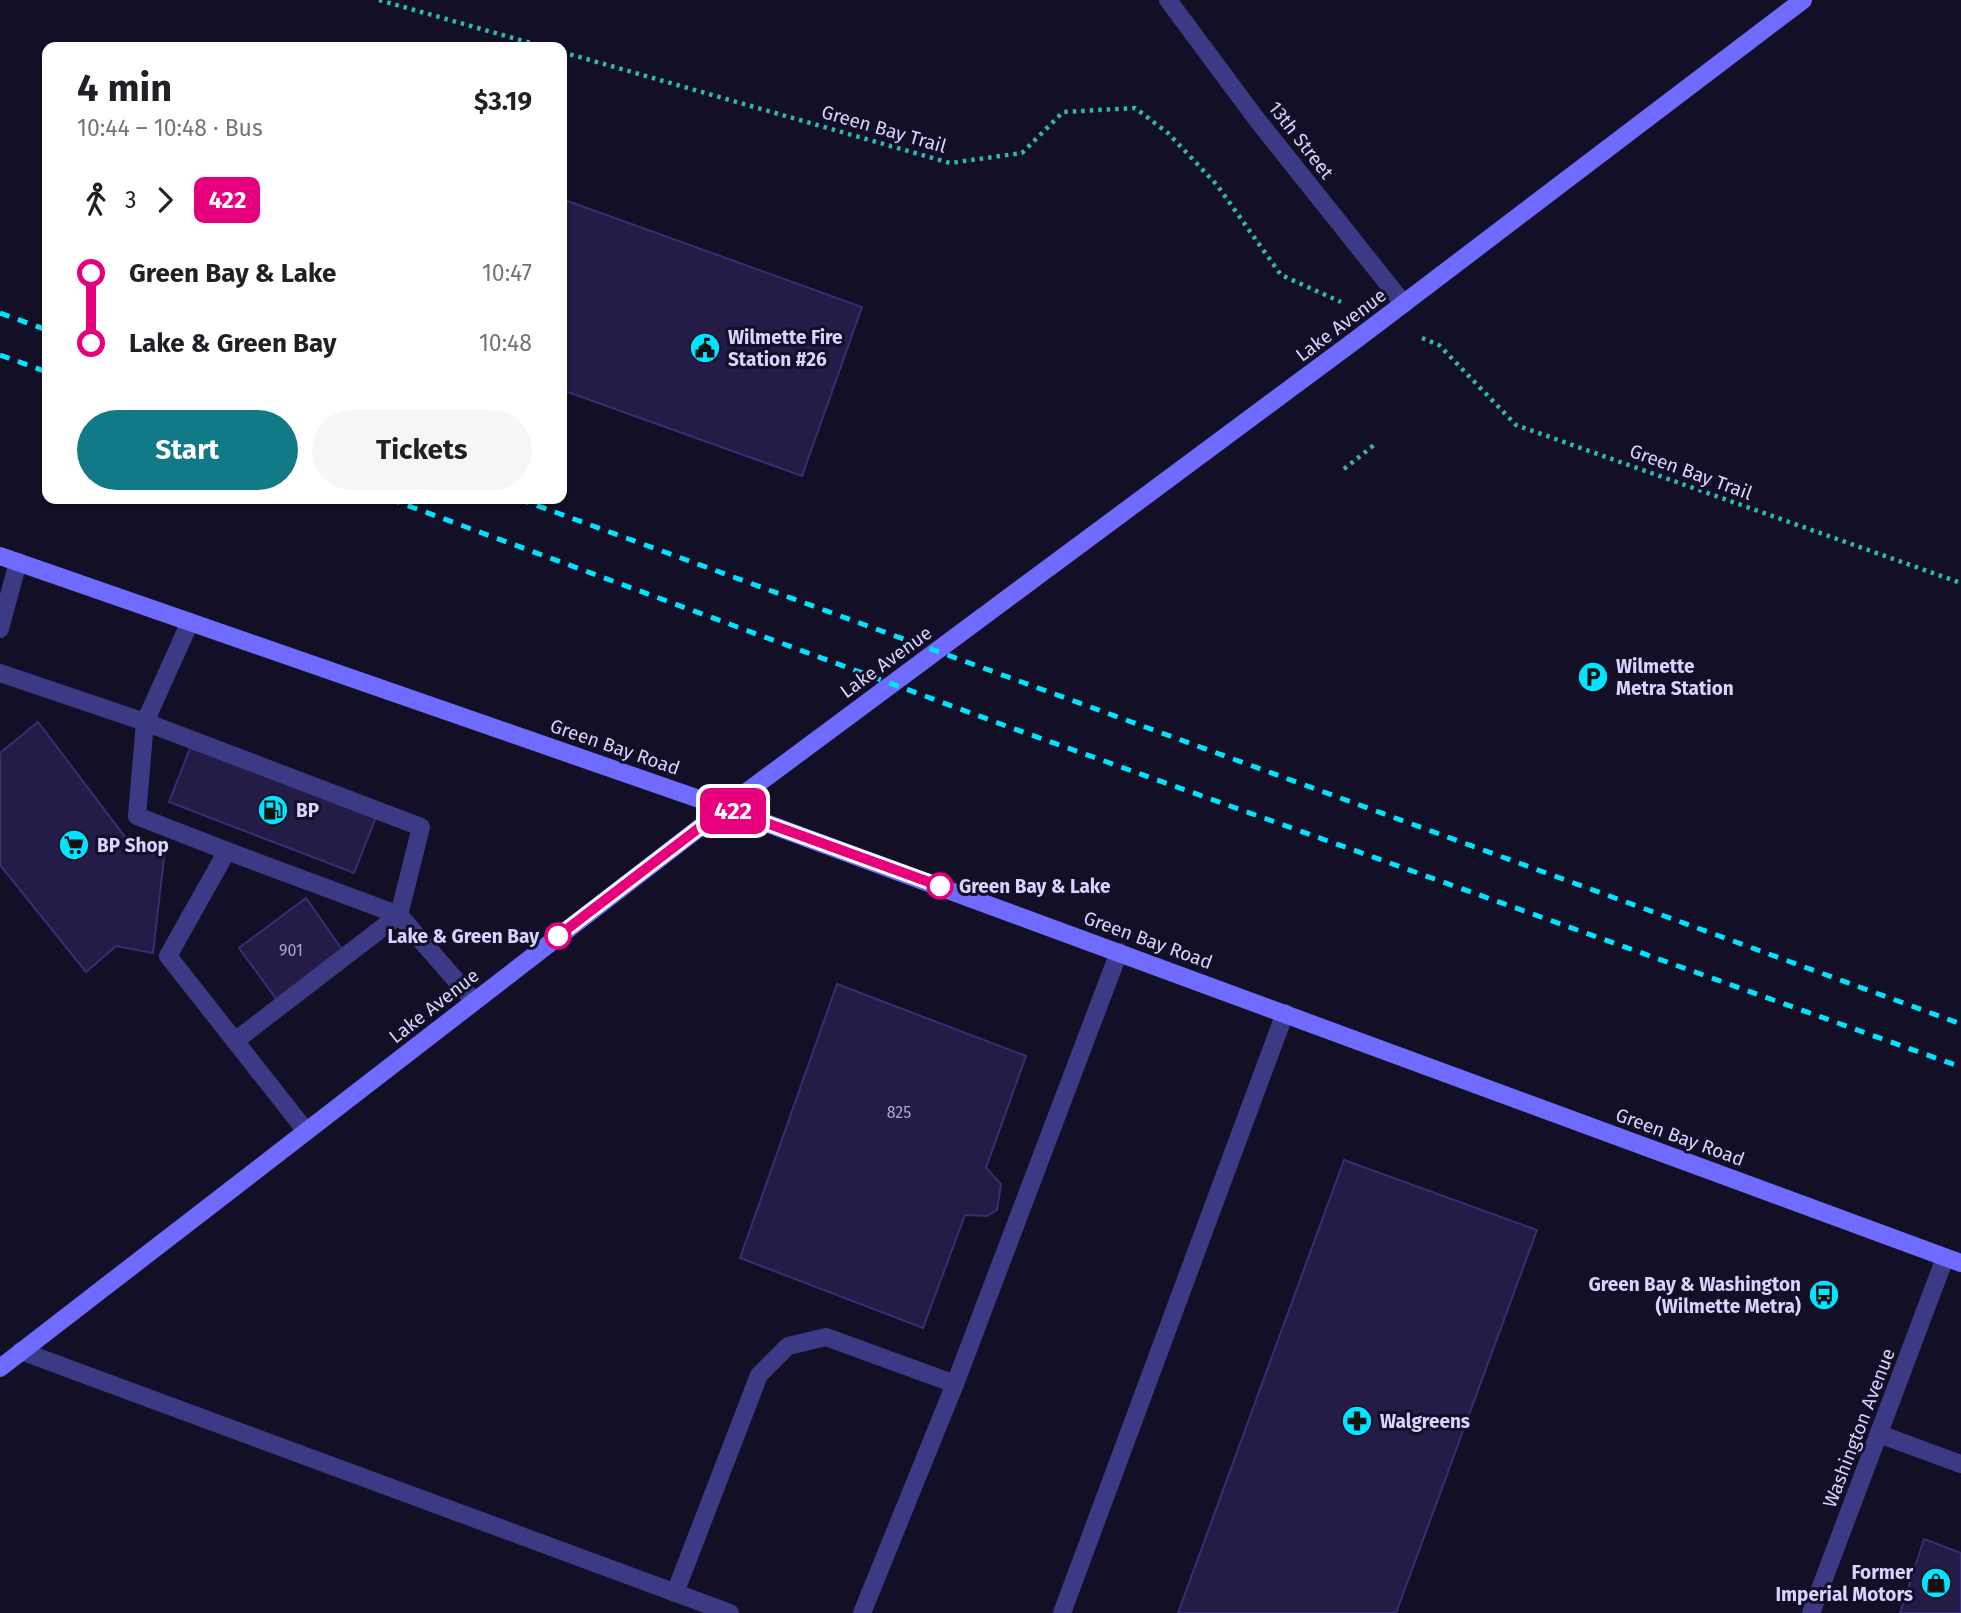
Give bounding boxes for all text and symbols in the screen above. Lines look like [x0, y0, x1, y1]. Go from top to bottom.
text: 4 min [77, 65, 172, 111]
text: $3.19 [474, 86, 532, 117]
street label: 13th Street [1264, 97, 1339, 184]
street label: Green Bay Trail [819, 100, 949, 158]
text: 10:44 – 10:48 · Bus [77, 114, 263, 142]
icon: walk [77, 181, 115, 219]
icon: forward [146, 181, 184, 219]
text: 3 [125, 186, 136, 214]
text: 422 [208, 186, 246, 214]
text: Green Bay & Lake [129, 258, 336, 289]
text: 10:47 [482, 259, 532, 287]
street label: Lake Avenue [1291, 283, 1391, 367]
place label: Wilmette Fire Station #26 [728, 326, 843, 371]
text: Lake & Green Bay [129, 328, 336, 359]
text: 10:48 [479, 329, 532, 357]
public building icon: Wilmette Fire Station #26 [688, 331, 722, 365]
button: Start [77, 410, 298, 490]
button: Tickets [312, 410, 532, 490]
street label: Green Bay Trail [1627, 439, 1756, 505]
street label: Lake Avenue [836, 621, 936, 703]
place label: Wilmette Metra Station [1616, 655, 1734, 700]
parking icon: Wilmette Metra Station [1576, 660, 1610, 694]
street label: Green Bay Road [547, 714, 683, 780]
line badge: 422 [693, 788, 773, 834]
fuel station icon: BP [256, 793, 290, 827]
text: 422 [714, 797, 752, 825]
place label: BP [296, 799, 319, 822]
supermarket icon: BP Shop [57, 828, 91, 862]
place label: BP Shop [97, 834, 169, 857]
marker: Green Bay & Lake [927, 873, 953, 899]
place label: Green Bay & Lake [959, 875, 1111, 898]
street label: Green Bay Road [1080, 906, 1216, 974]
marker: Lake & Green Bay [545, 923, 571, 949]
place label: Lake & Green Bay [387, 925, 539, 948]
house number: 901 [279, 941, 303, 960]
street label: Lake Avenue [385, 964, 483, 1048]
house number: 825 [887, 1103, 911, 1122]
street label: Green Bay Road [1612, 1103, 1748, 1171]
place label: Green Bay & Washington (Wilmette Metra) [1588, 1273, 1801, 1318]
bus stop icon: Green Bay & Washington (Wilmette Metra) [1807, 1278, 1841, 1312]
street label: Washington Avenue [1818, 1345, 1900, 1511]
pharmacy icon: Walgreens [1340, 1404, 1374, 1438]
place label: Walgreens [1380, 1410, 1470, 1433]
place label: Former Imperial Motors [1776, 1561, 1913, 1606]
shop icon: Former Imperial Motors [1919, 1566, 1953, 1600]

